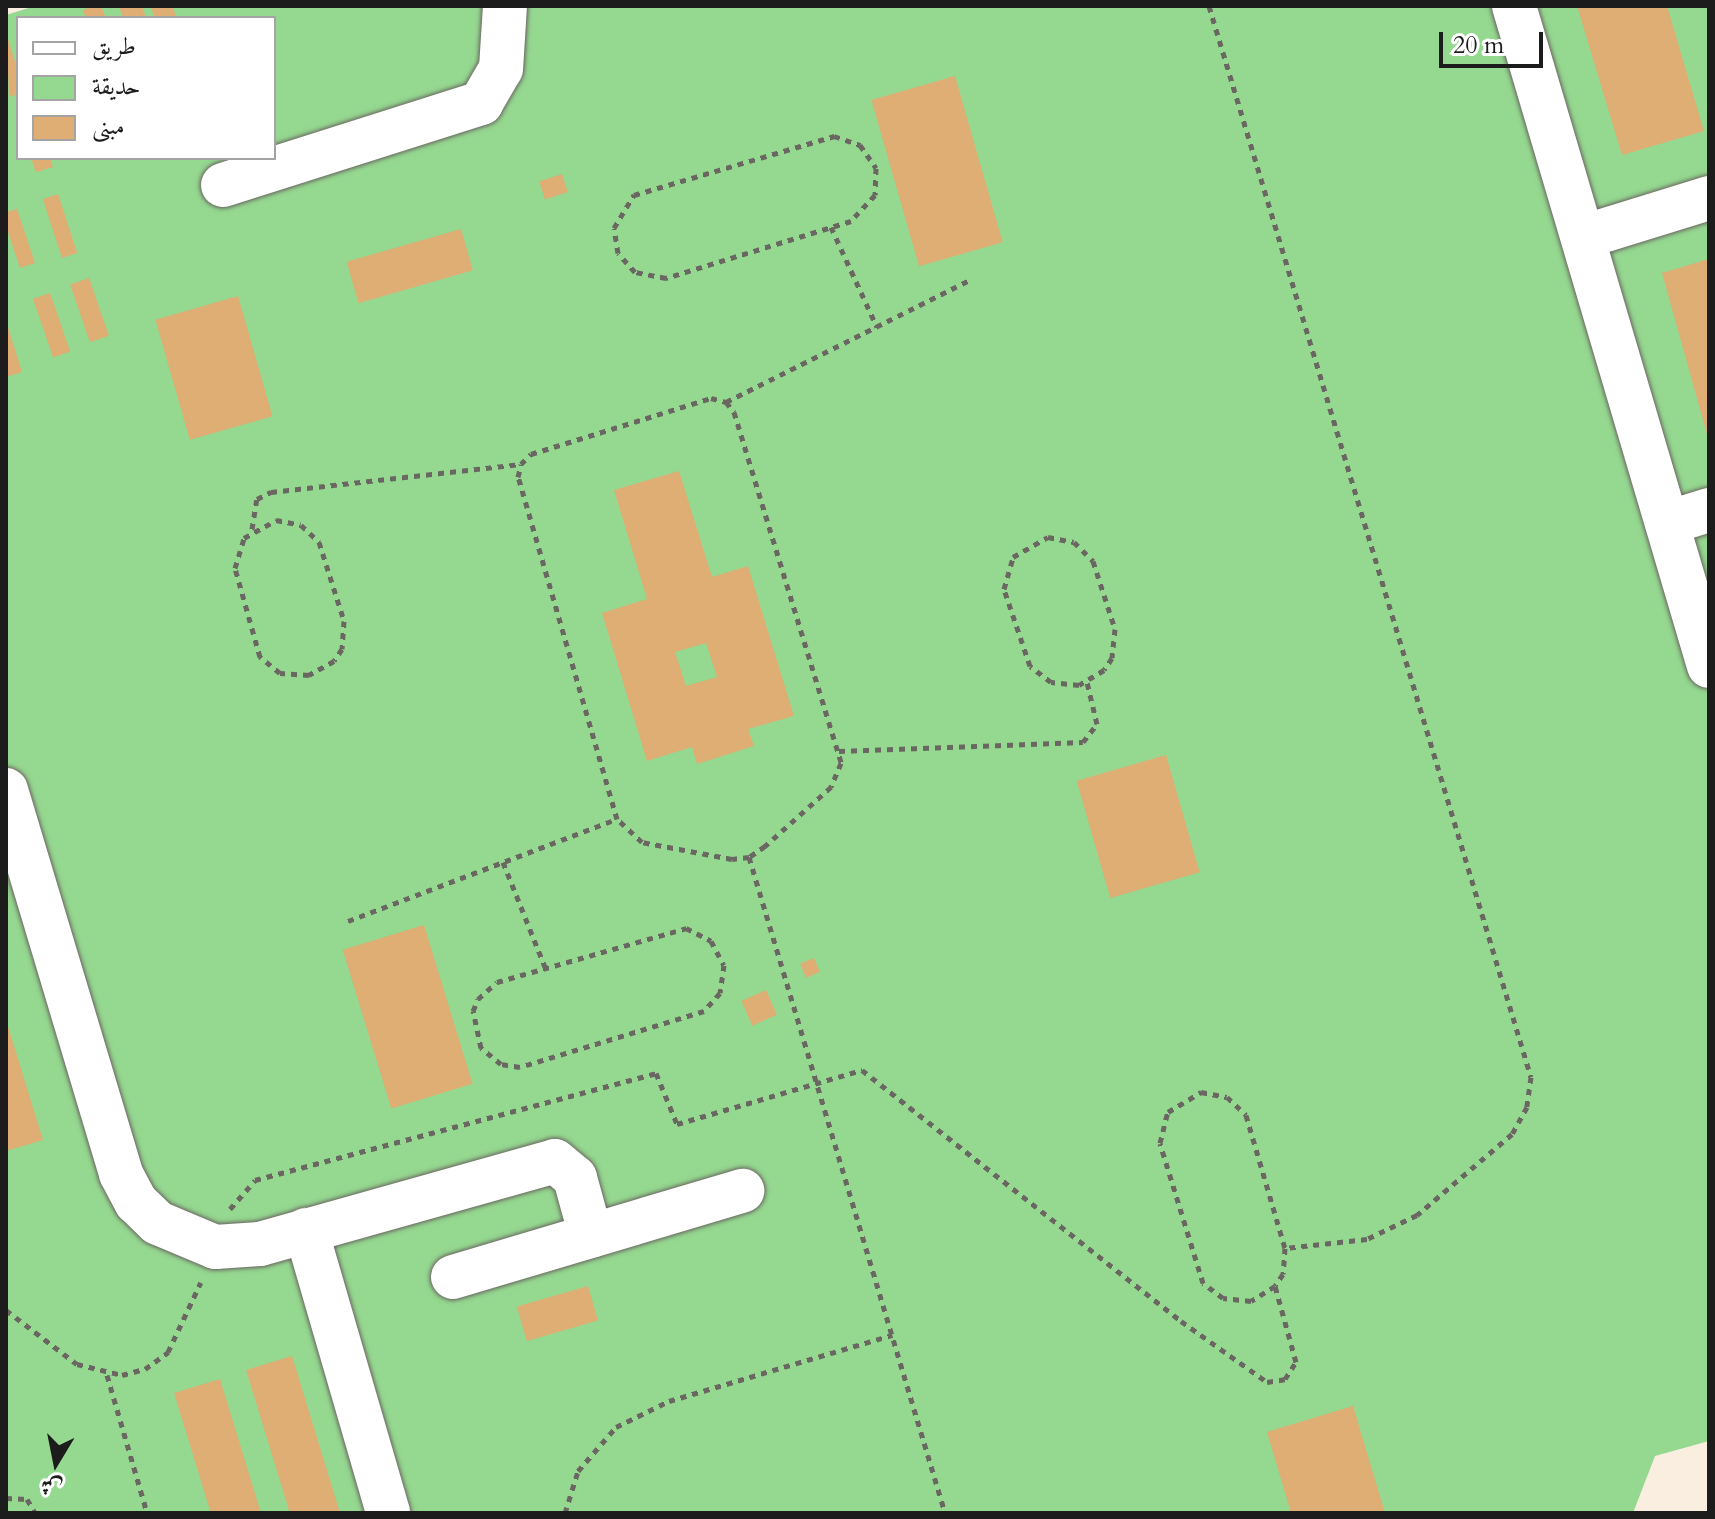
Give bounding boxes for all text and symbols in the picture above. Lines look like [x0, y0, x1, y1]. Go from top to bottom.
legend [16, 16, 276, 160]
scale bar [1443, 16, 1547, 66]
text: 20 m [1453, 29, 1504, 62]
text: طريق [92, 30, 136, 63]
text: حديقة [92, 70, 141, 103]
text: مبنى [92, 110, 125, 143]
north arrow [16, 1423, 96, 1503]
text: ش [38, 1470, 65, 1503]

